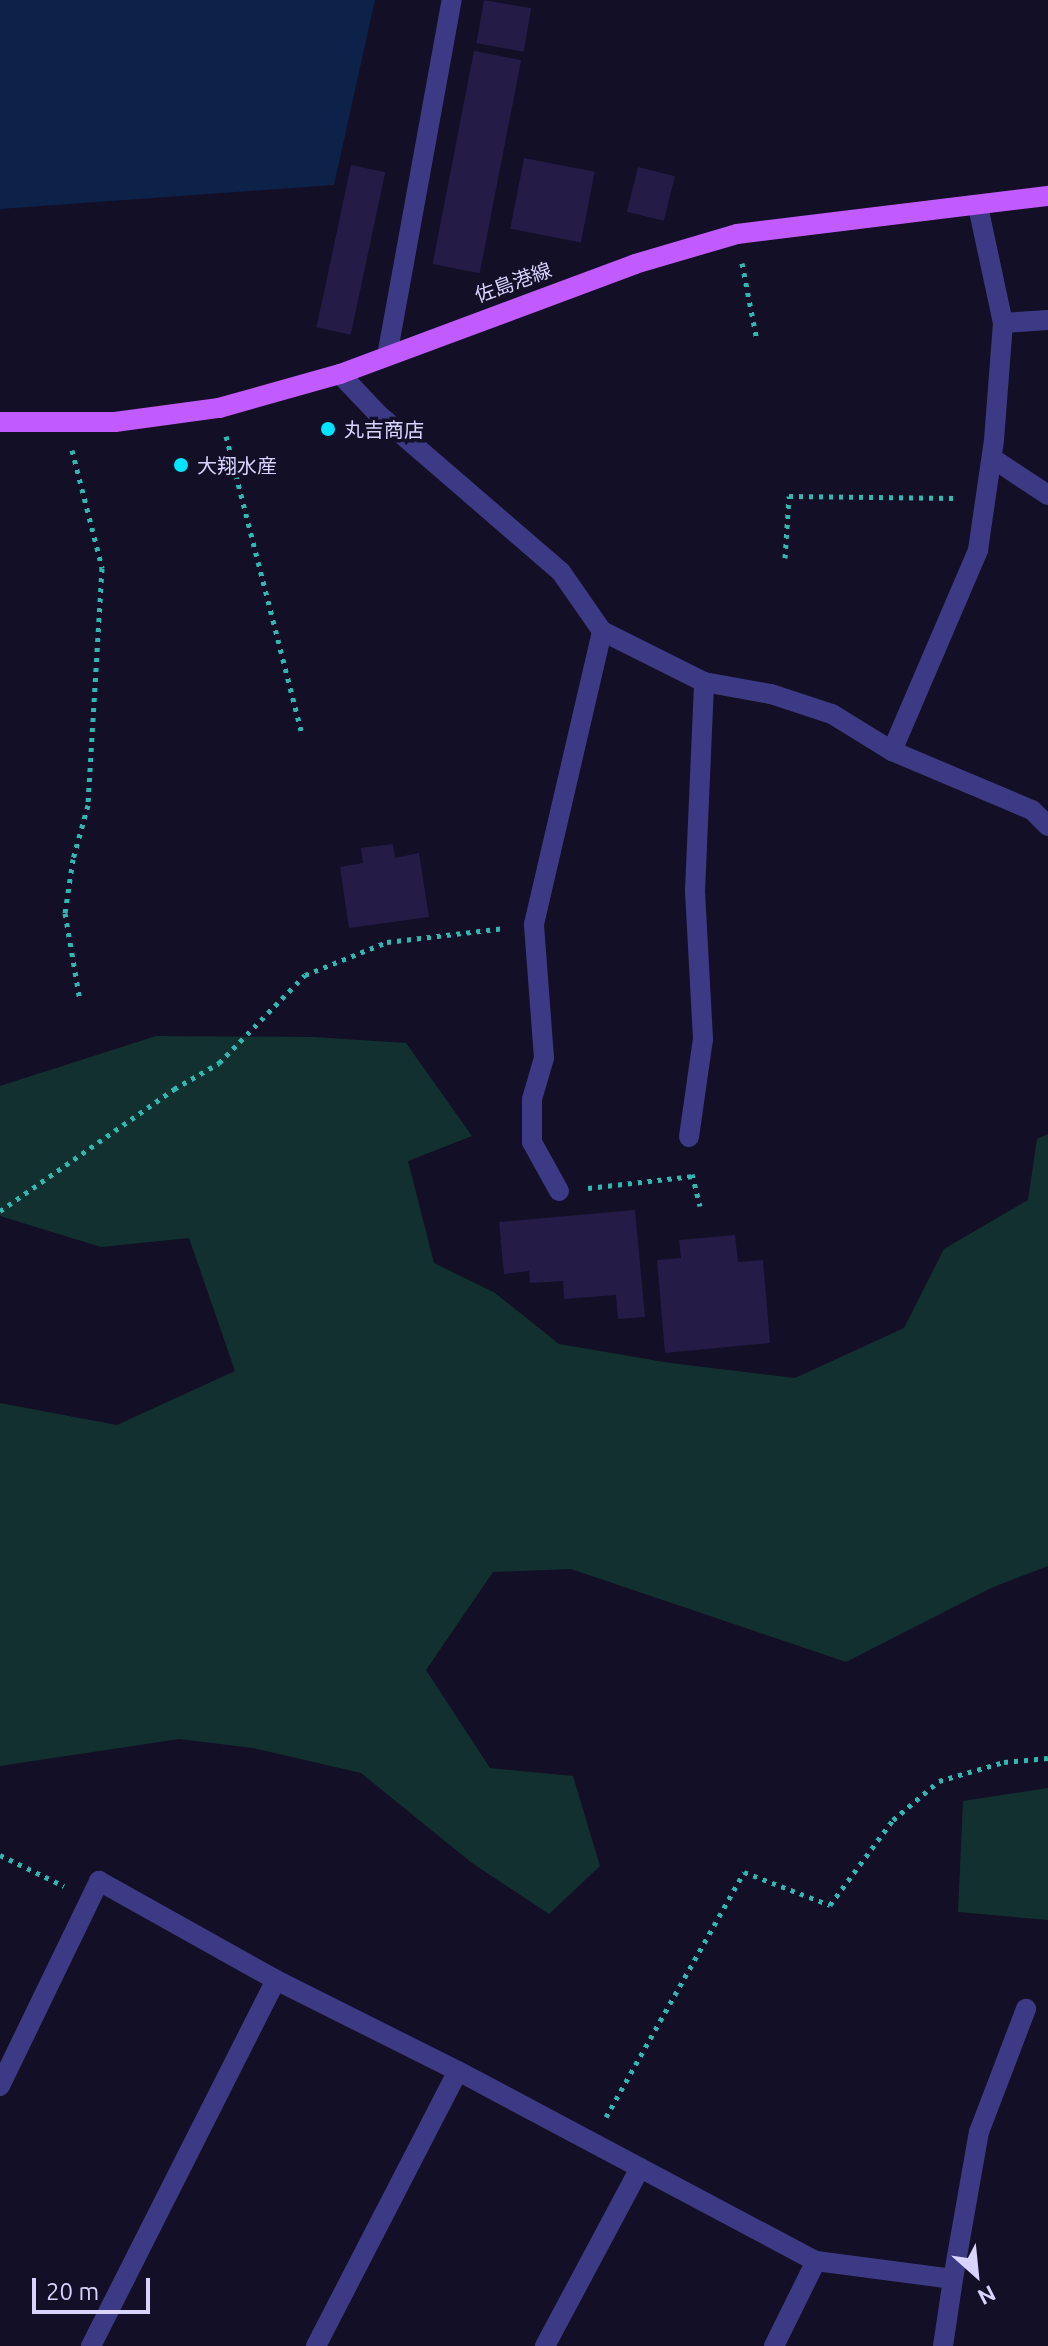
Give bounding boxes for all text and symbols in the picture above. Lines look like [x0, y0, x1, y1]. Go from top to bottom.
street label: 佐島港線 [471, 257, 555, 307]
place label: 丸吉商店 [344, 417, 424, 441]
marker: 丸吉商店 [319, 420, 337, 438]
place label: 大翔水産 [197, 453, 277, 477]
marker: 大翔水産 [172, 456, 190, 474]
north arrow [936, 2234, 1016, 2314]
scale bar [36, 2262, 154, 2312]
text: 20 m [46, 2278, 99, 2305]
text: N [974, 2281, 1000, 2311]

